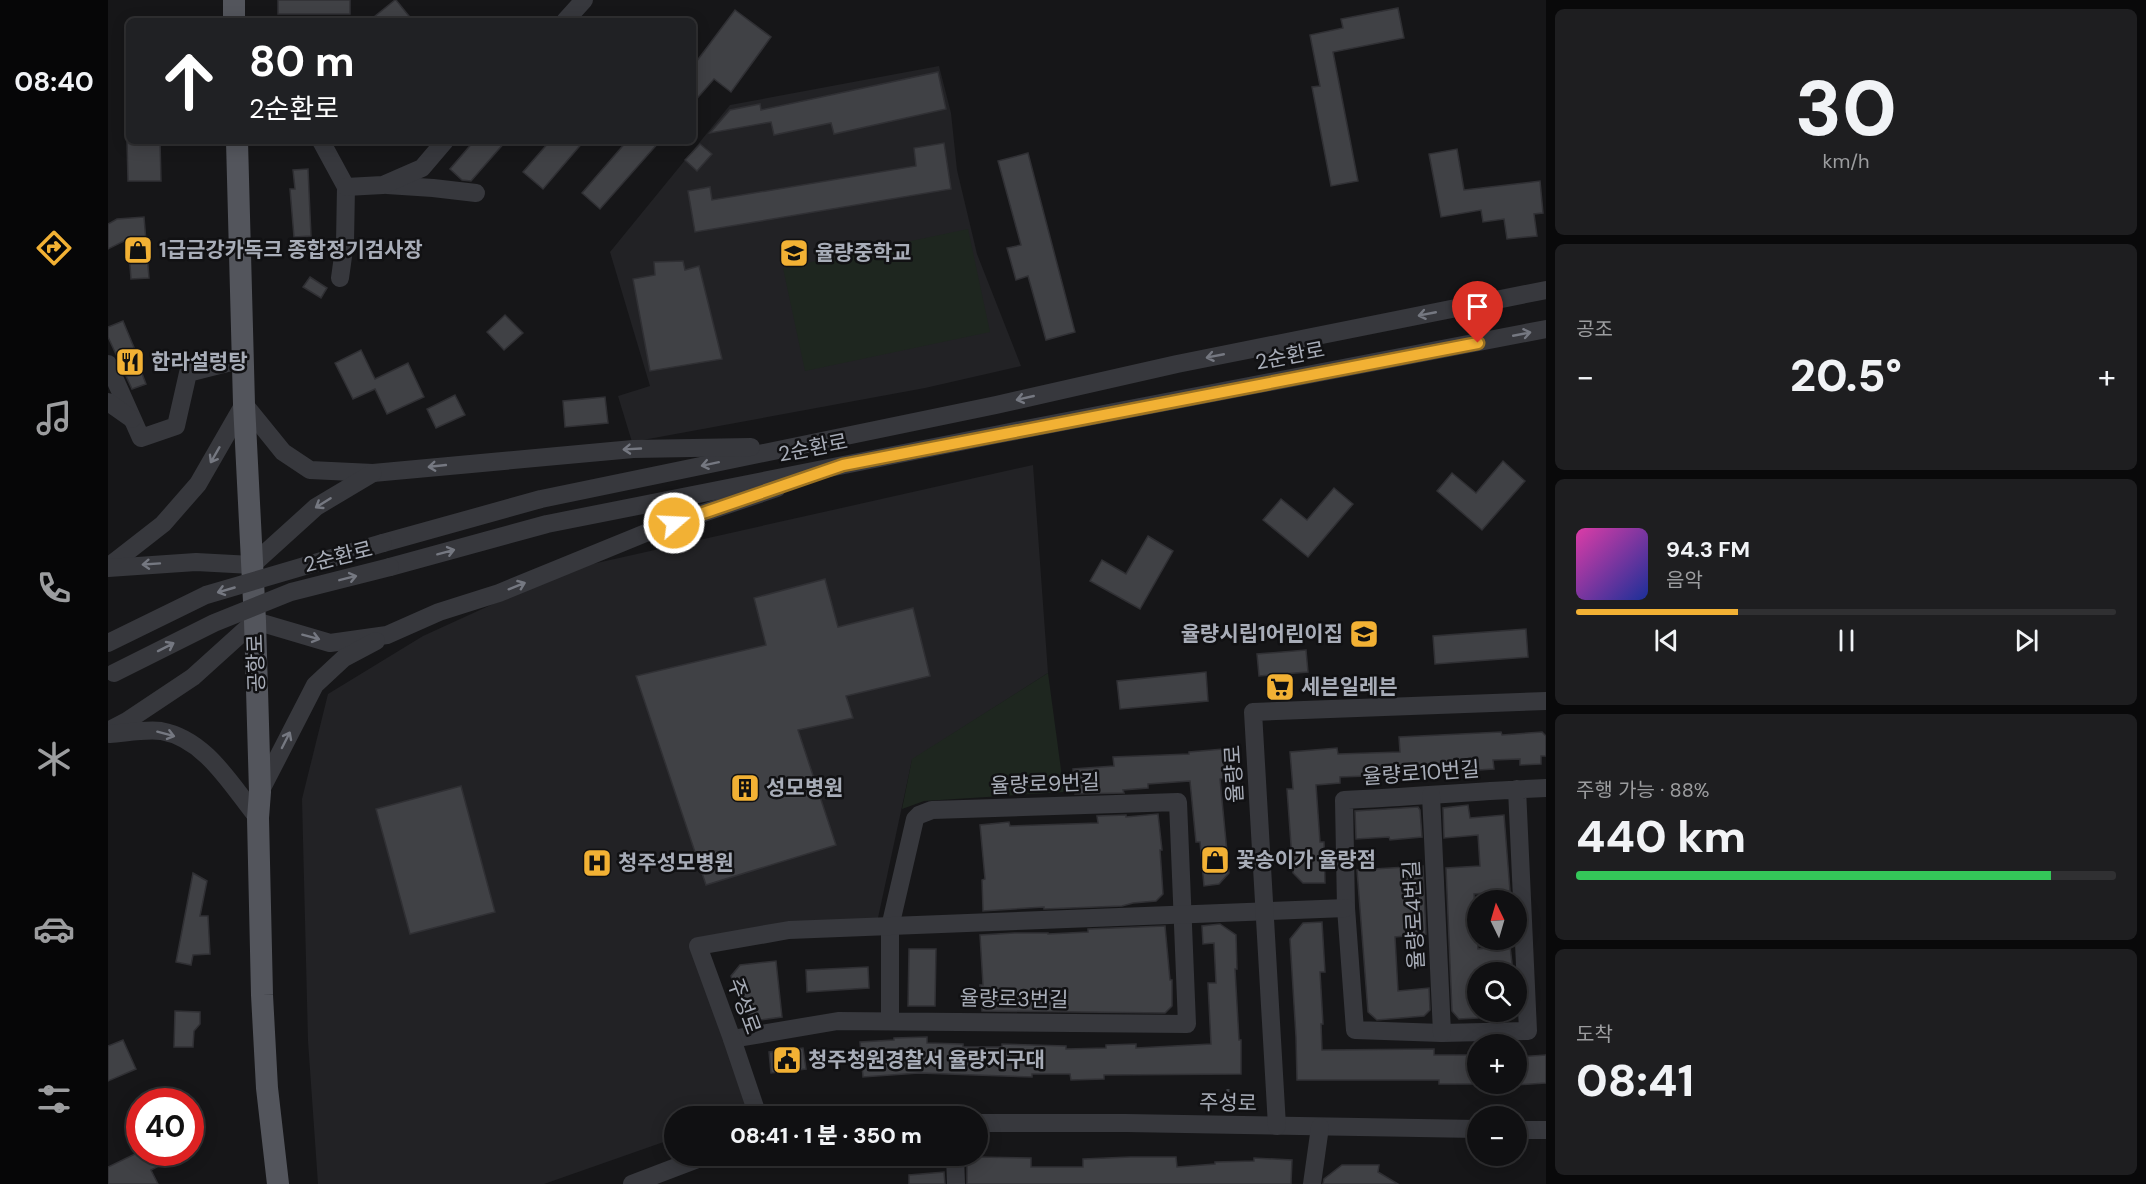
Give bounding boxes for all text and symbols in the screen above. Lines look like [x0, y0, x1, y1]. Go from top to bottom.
text: 80 m [249, 34, 355, 89]
icon: ahead [150, 42, 228, 120]
text: 30 [1795, 58, 1897, 159]
text: 08:40 [14, 64, 94, 99]
text: 2순환로 [249, 91, 339, 126]
text: km/h [1822, 148, 1870, 174]
icon: directions [33, 227, 75, 269]
shop icon: 1급금강카독크 종합정기검사장 [122, 234, 154, 266]
place label: 1급금강카독크 종합정기검사장 [159, 236, 423, 264]
school or university icon: 율량중학교 [778, 237, 810, 269]
place label: 율량중학교 [815, 239, 912, 267]
pin [1452, 281, 1503, 343]
icon: arrive [1461, 290, 1494, 323]
one-way arrow [1418, 309, 1437, 320]
text: 공조 [1576, 316, 1613, 342]
one-way arrow [1512, 328, 1531, 339]
street label: 2순환로 [1253, 336, 1327, 376]
restaurant icon: 한라설렁탕 [114, 346, 146, 378]
text: 20.5° [1790, 346, 1902, 405]
place label: 한라설렁탕 [151, 348, 248, 376]
one-way arrow [1206, 351, 1225, 362]
text: − [1576, 355, 1594, 398]
text: + [2098, 355, 2116, 398]
one-way arrow [1015, 393, 1035, 404]
icon: music [33, 397, 75, 439]
street label: 2순환로 [776, 428, 850, 468]
one-way arrow [622, 444, 642, 455]
one-way arrow [208, 446, 220, 463]
one-way arrow [701, 459, 721, 470]
one-way arrow [428, 461, 448, 472]
position arrow [642, 491, 706, 555]
one-way arrow [315, 498, 332, 510]
street label: 2순환로 [301, 535, 375, 579]
text: 94.3 FM [1666, 535, 1750, 564]
one-way arrow [436, 546, 455, 557]
one-way arrow [142, 559, 162, 570]
icon: phone [33, 567, 75, 609]
text: 음악 [1666, 567, 1703, 593]
one-way arrow [338, 572, 357, 583]
one-way arrow [507, 580, 525, 591]
one-way arrow [217, 585, 236, 596]
school or university icon: 율량시립1어린이집 [1348, 618, 1380, 650]
place label: 율량시립1어린이집 [1181, 620, 1343, 648]
icon: previous [1650, 624, 1683, 657]
icon: pause [1830, 624, 1863, 657]
icon: next [2010, 624, 2043, 657]
one-way arrow [301, 632, 320, 643]
street label: 공항로 [241, 634, 271, 692]
one-way arrow [157, 640, 175, 652]
supermarket icon: 세븐일레븐 [1264, 671, 1296, 703]
place label: 세븐일레븐 [1301, 673, 1398, 701]
one-way arrow [156, 728, 175, 740]
one-way arrow [281, 731, 293, 749]
icon: climate [33, 738, 75, 780]
street label: 율량로 [1219, 744, 1249, 804]
street label: 율량로10번길 [1361, 755, 1481, 791]
street label: 율량로9번길 [990, 768, 1100, 800]
building icon: 성모병원 [729, 772, 761, 804]
place label: 성모병원 [766, 774, 843, 802]
text: 주행 가능 · 88% [1576, 777, 1710, 803]
text: 440 km [1576, 807, 1746, 866]
shop icon: 꽃송이가 율량점 [1199, 844, 1231, 876]
place label: 꽃송이가 율량점 [1236, 846, 1376, 874]
hospital icon: 청주성모병원 [581, 847, 613, 879]
place label: 청주성모병원 [618, 849, 734, 877]
street label: 율량로4번길 [1397, 860, 1431, 970]
north arrow [1467, 890, 1527, 950]
map controls [1467, 890, 1527, 1166]
icon: car [33, 908, 75, 950]
button: search [1467, 962, 1527, 1022]
street label: 주성로 [721, 974, 767, 1038]
street label: 율량로3번길 [959, 984, 1069, 1014]
text: 도착 [1576, 1021, 1613, 1047]
button: + [1467, 1034, 1527, 1094]
public building icon: 청주청원경찰서 율량지구대 [771, 1044, 803, 1076]
place label: 청주청원경찰서 율량지구대 [808, 1046, 1045, 1074]
text: 08:41 [1576, 1051, 1694, 1110]
icon: filters [33, 1078, 75, 1120]
speed limit sign: 40 [126, 1088, 204, 1166]
street label: 주성로 [1199, 1088, 1257, 1118]
button: − [1467, 1106, 1527, 1166]
text: 08:41 · 1 분 · 350 m [730, 1121, 922, 1150]

